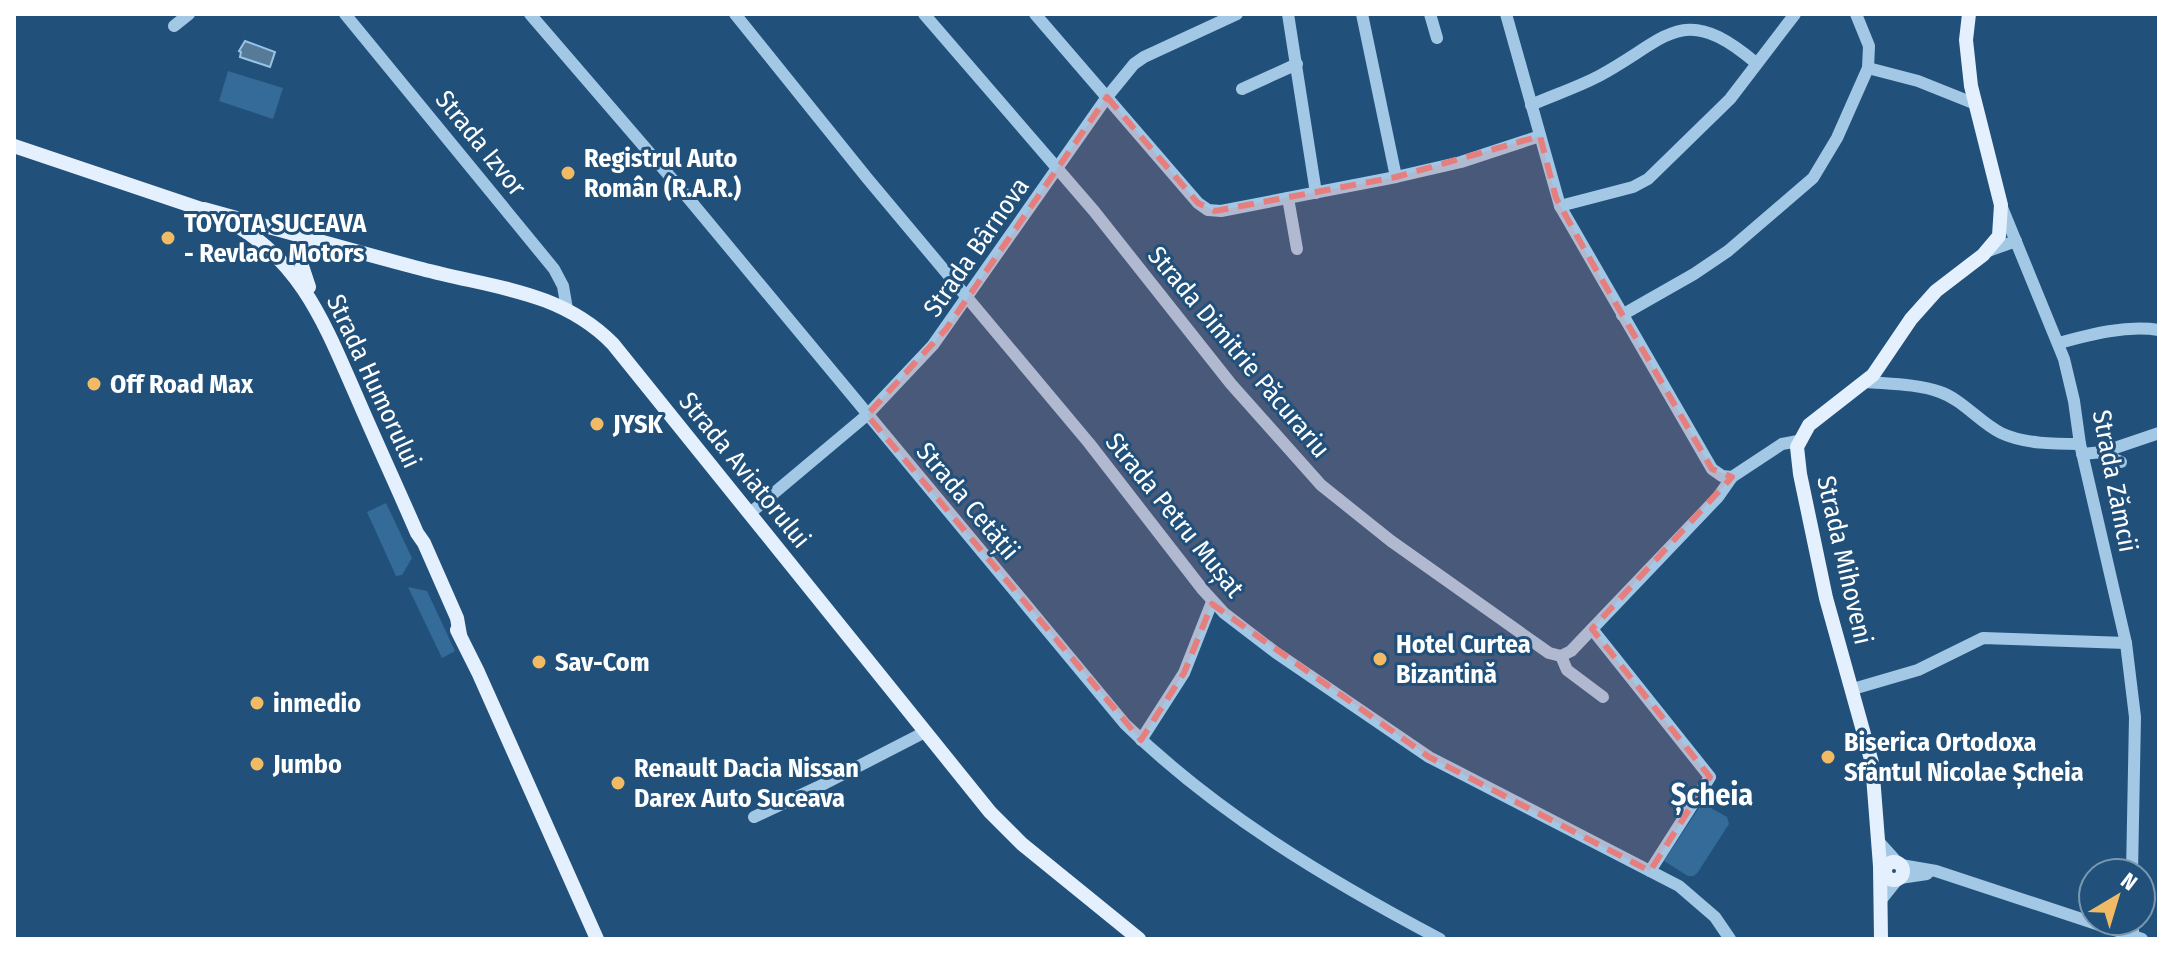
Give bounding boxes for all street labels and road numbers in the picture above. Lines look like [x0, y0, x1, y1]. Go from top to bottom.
street label: Strada Izvor [429, 84, 532, 202]
street label: Strada Bârnova [917, 172, 1036, 323]
street label: Strada Dimitrie Păcurariu [1141, 240, 1336, 464]
street label: Strada Humorului [320, 290, 427, 473]
street label: Strada Aviatorului [672, 386, 817, 554]
street label: Strada Zămcii [2086, 407, 2143, 555]
street label: Strada Petru Mușat [1098, 427, 1251, 605]
street label: Strada Cetății [909, 436, 1026, 567]
street label: Strada Mihoveni [1810, 473, 1879, 647]

